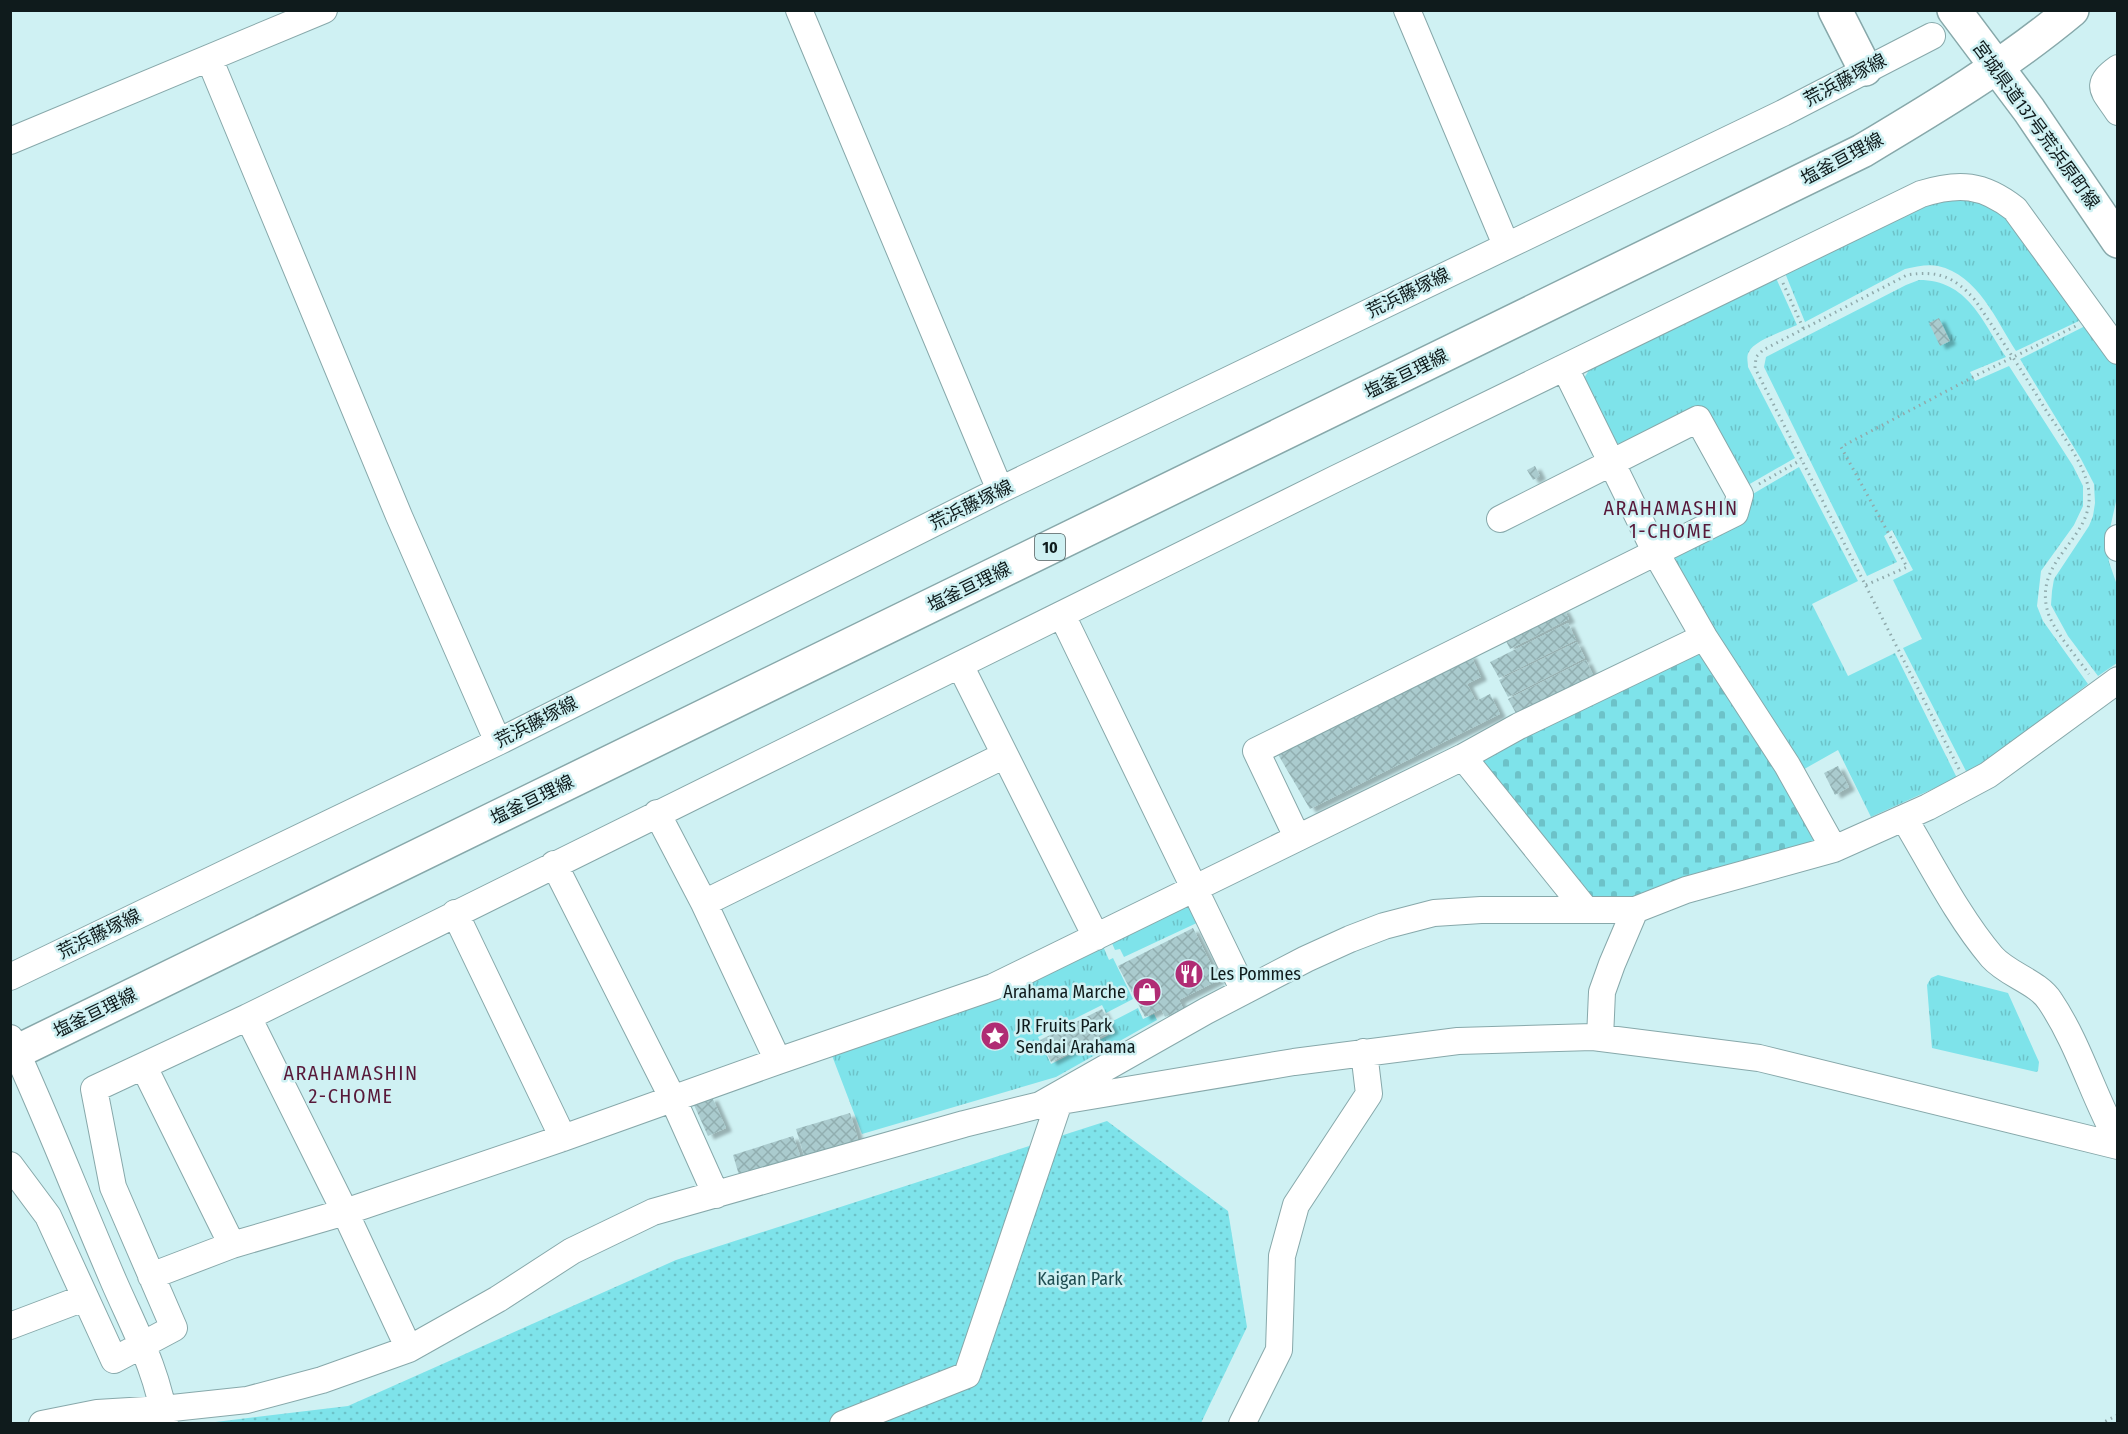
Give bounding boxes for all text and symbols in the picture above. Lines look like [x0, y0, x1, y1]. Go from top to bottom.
street label: 宮城県道137号荒浜原町線 [1968, 37, 2104, 213]
street label: 荒浜藤塚線 [1800, 49, 1890, 111]
street label: 塩釜亘理線 [1797, 128, 1887, 190]
street label: 荒浜藤塚線 [1363, 263, 1453, 323]
street label: 塩釜亘理線 [1361, 344, 1451, 404]
street label: 荒浜藤塚線 [926, 475, 1016, 535]
district label: ARAHAMASHIN 1-CHOME [1603, 496, 1739, 543]
road number: 10 [1035, 534, 1065, 560]
street label: 塩釜亘理線 [924, 557, 1014, 617]
street label: 荒浜藤塚線 [491, 692, 581, 752]
street label: 塩釜亘理線 [487, 770, 577, 830]
street label: 荒浜藤塚線 [54, 904, 144, 964]
restaurant icon: Les Pommes [1173, 958, 1205, 990]
place label: Les Pommes [1210, 963, 1301, 985]
shop icon: Arahama Marche [1131, 976, 1163, 1008]
place label: Arahama Marche [1003, 981, 1126, 1003]
street label: 塩釜亘理線 [50, 983, 140, 1043]
place label: JR Fruits Park Sendai Arahama [1016, 1015, 1136, 1058]
place icon: JR Fruits Park Sendai Arahama [979, 1020, 1011, 1052]
district label: ARAHAMASHIN 2-CHOME [283, 1061, 419, 1108]
park label: Kaigan Park [1037, 1268, 1123, 1290]

